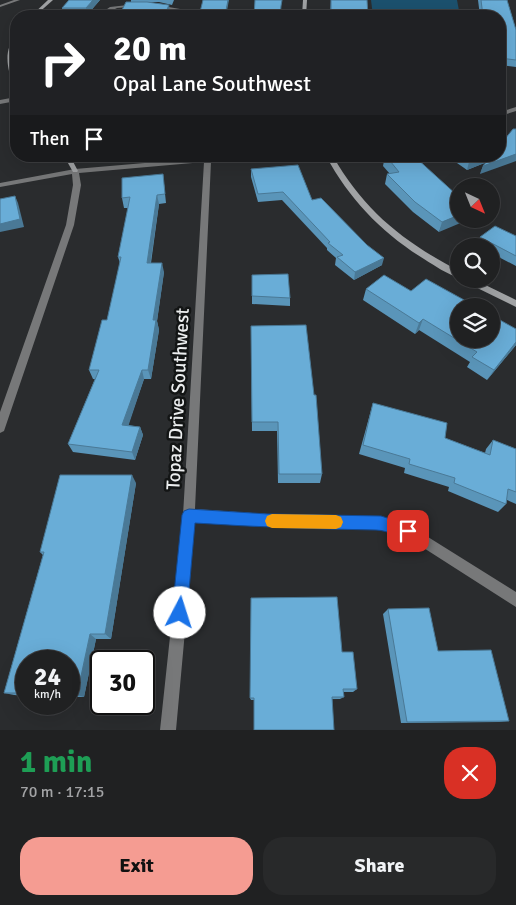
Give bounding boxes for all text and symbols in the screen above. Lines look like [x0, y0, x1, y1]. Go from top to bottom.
text: 20 m [113, 27, 187, 70]
icon: right [30, 30, 95, 95]
text: Opal Lane Southwest [113, 70, 311, 97]
icon: arrive [80, 125, 108, 153]
text: Then [30, 127, 70, 151]
north arrow [450, 178, 500, 228]
map controls [450, 178, 500, 348]
button: search [450, 238, 500, 288]
button: layers [450, 298, 500, 348]
street label: Topaz Drive Southwest [161, 307, 195, 491]
pin [387, 510, 429, 552]
icon: arrive [394, 517, 422, 545]
position arrow [153, 586, 205, 638]
speed limit sign: 30 [90, 650, 155, 715]
text: 24 [34, 661, 61, 692]
text: km/h [34, 687, 61, 702]
text: 1 min [20, 744, 92, 781]
button: close [444, 747, 496, 799]
text: 70 m · 17:15 [20, 782, 104, 802]
button: Exit [20, 837, 253, 895]
button: Share [263, 837, 496, 895]

